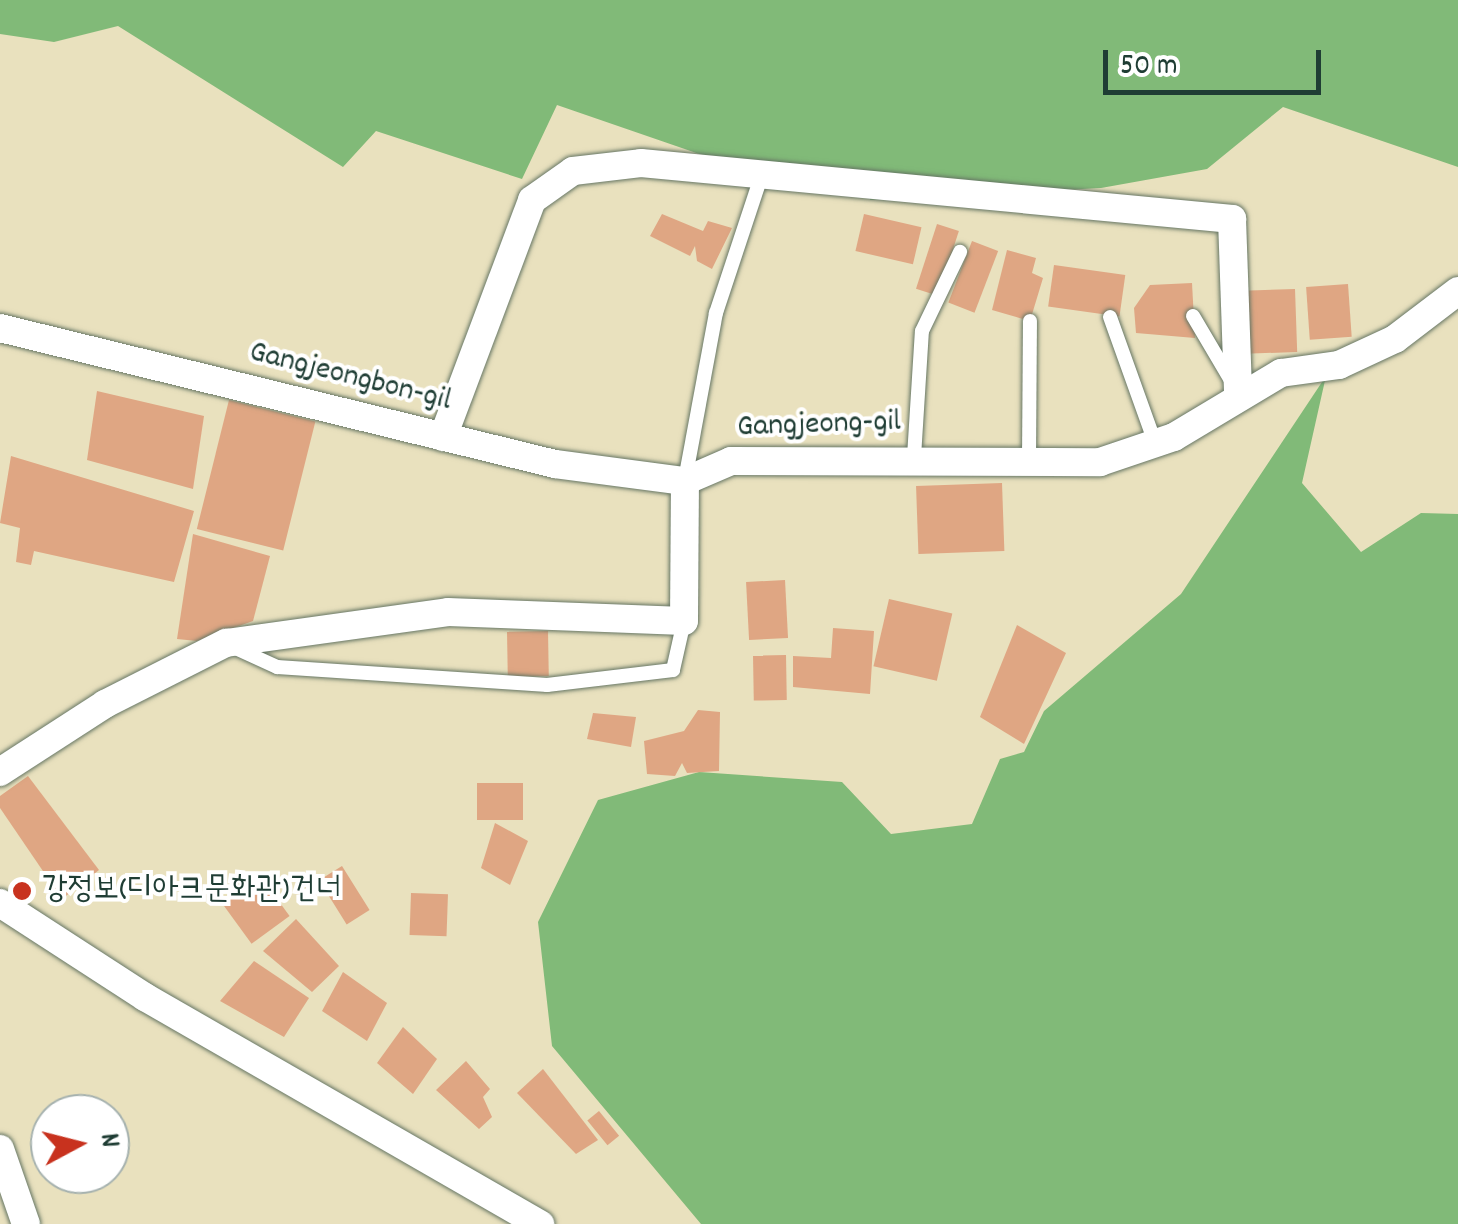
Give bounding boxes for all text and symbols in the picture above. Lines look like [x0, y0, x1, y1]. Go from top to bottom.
scale bar [1108, 30, 1326, 92]
text: 50 m [1120, 46, 1178, 89]
street label: Gangjeongbon-gil [245, 334, 455, 422]
street label: Gangjeong-gil [736, 404, 902, 448]
place label: 강정보(디아크문화관)건너 [42, 872, 341, 910]
marker: 강정보(디아크문화관)건너 [11, 880, 33, 902]
north arrow [30, 1094, 130, 1194]
text: N [87, 1131, 128, 1150]

